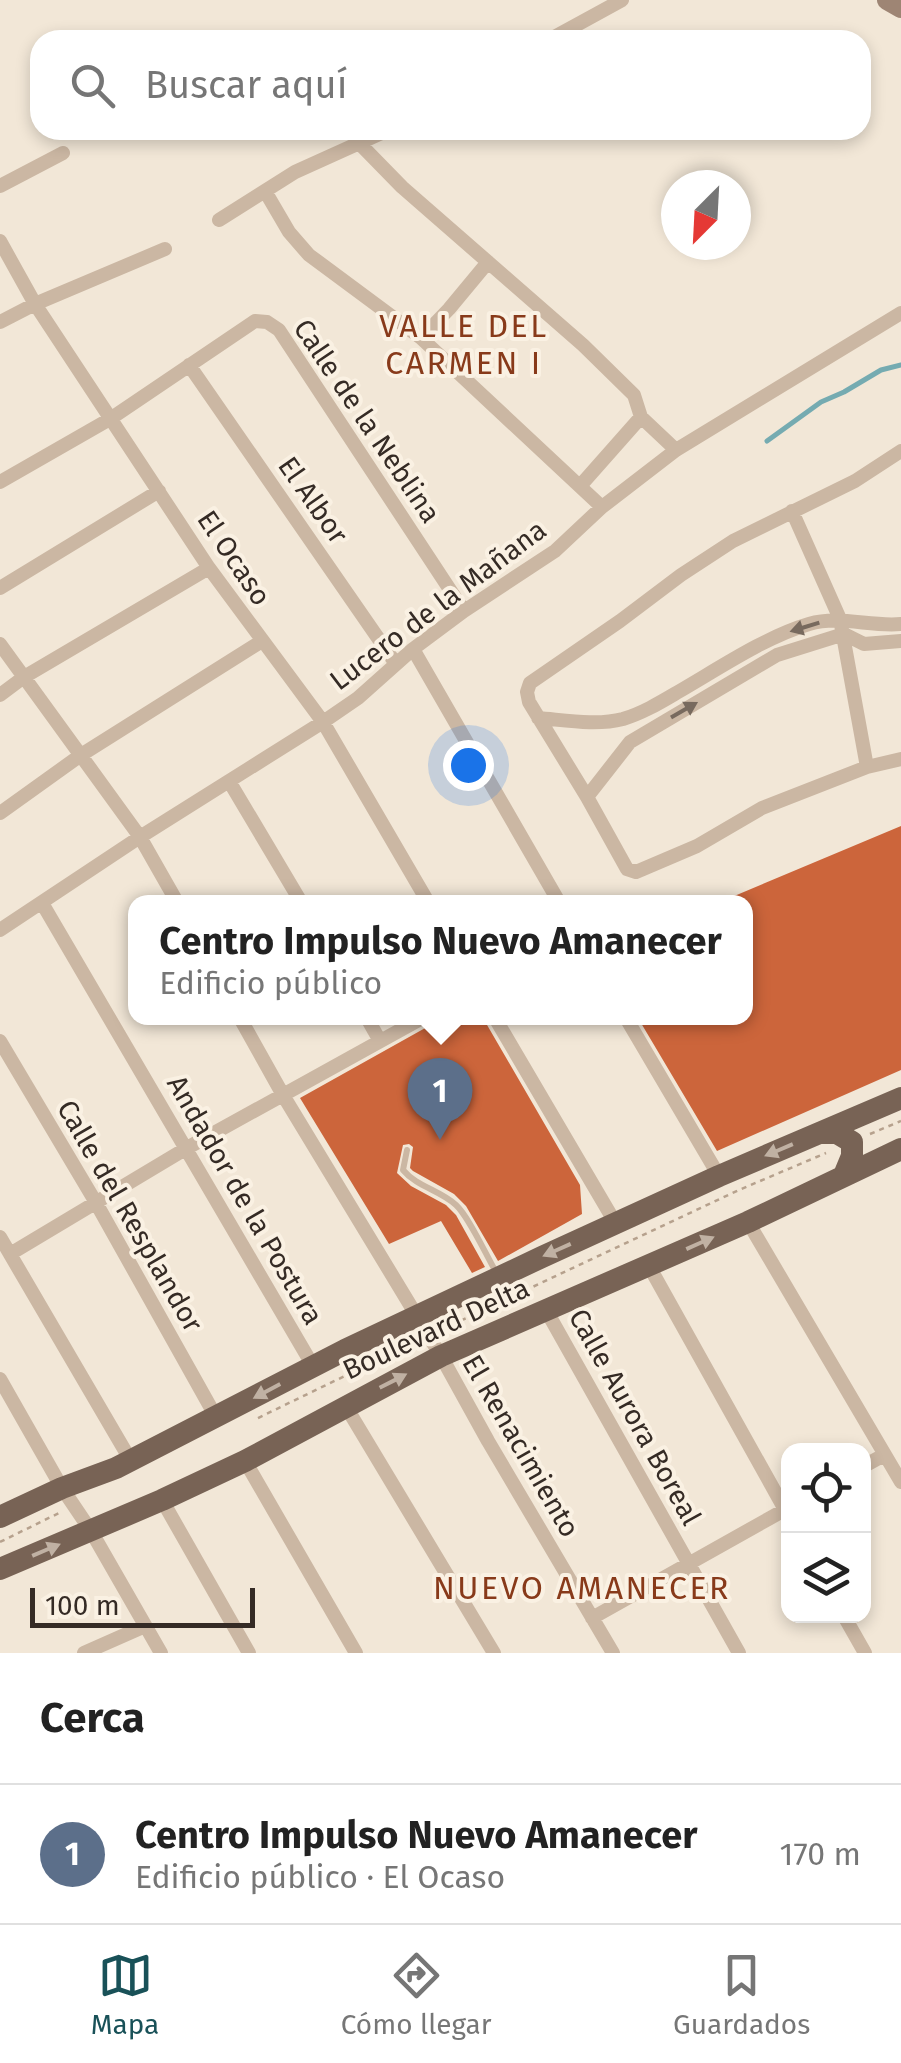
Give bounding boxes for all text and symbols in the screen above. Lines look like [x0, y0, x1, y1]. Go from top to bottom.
search box [30, 30, 871, 140]
icon: search [65, 58, 120, 113]
text: Buscar aquí [145, 62, 347, 108]
north arrow [661, 170, 751, 260]
district label: VALLE DEL CARMEN I [379, 307, 549, 382]
street label: Calle de la Neblina [287, 313, 447, 529]
street label: El Albor [271, 450, 355, 550]
street label: El Ocaso [190, 504, 278, 612]
street label: Lucero de la Mañana [323, 513, 553, 697]
one-way arrow [790, 620, 820, 635]
one-way arrow [670, 701, 698, 719]
your location [443, 740, 494, 791]
popup [128, 895, 753, 1025]
text: Centro Impulso Nuevo Amanecer [159, 918, 722, 964]
text: Edificio público [159, 964, 382, 1002]
pin: 1 [408, 1058, 472, 1140]
street label: Andador de la Postura [160, 1070, 330, 1330]
street label: Calle del Resplandor [50, 1094, 210, 1338]
one-way arrow [764, 1142, 794, 1158]
one-way arrow [685, 1235, 715, 1251]
one-way arrow [542, 1242, 572, 1258]
street label: Boulevard Delta [337, 1271, 535, 1387]
street label: Calle Aurora Boreal [562, 1303, 708, 1531]
street label: El Renacimiento [456, 1349, 586, 1543]
one-way arrow [379, 1373, 408, 1390]
one-way arrow [252, 1382, 281, 1399]
map controls [781, 1443, 871, 1623]
button: locate [781, 1443, 871, 1533]
button: layers [781, 1533, 871, 1623]
one-way arrow [31, 1541, 61, 1557]
district label: NUEVO AMANECER [433, 1569, 731, 1607]
scale bar [30, 1583, 255, 1628]
text: 100 m [45, 1589, 120, 1622]
text: Cerca [40, 1693, 145, 1743]
text: Centro Impulso Nuevo Amanecer [135, 1812, 697, 1858]
text: 1 [65, 1835, 80, 1873]
text: 170 m [780, 1835, 861, 1873]
text: Edificio público · El Ocaso [135, 1858, 505, 1896]
tab: Mapa [91, 1948, 159, 2041]
tab: Cómo llegar [341, 1948, 492, 2041]
tab: Guardados [673, 1948, 810, 2041]

